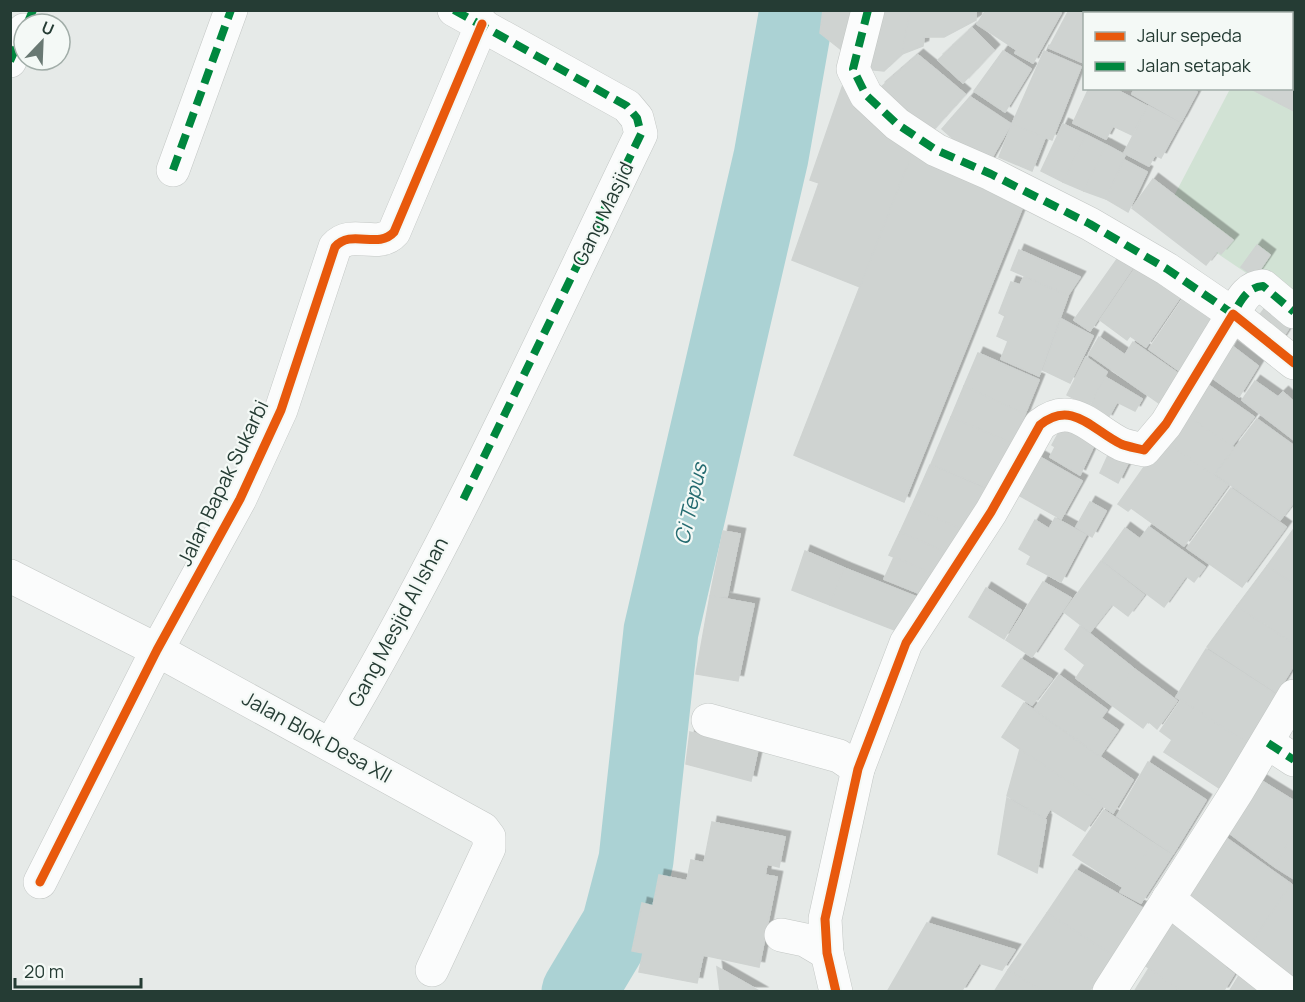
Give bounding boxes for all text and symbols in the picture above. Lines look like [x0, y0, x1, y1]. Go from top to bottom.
north arrow [12, 12, 72, 72]
legend [1083, 12, 1293, 90]
text: U [38, 16, 57, 41]
text: Jalur sepeda [1137, 23, 1242, 47]
text: Jalan setapak [1137, 53, 1252, 77]
street label: Gang Masjid [566, 157, 639, 270]
street label: Jalan Bapak Sukarbi [171, 395, 274, 570]
water label: Ci Tepus [667, 458, 713, 547]
street label: Gang Mesjid Al Ishan [341, 532, 454, 711]
street label: Jalan Blok Desa XII [238, 684, 397, 789]
scale bar [15, 951, 141, 989]
text: 20 m [24, 959, 64, 983]

